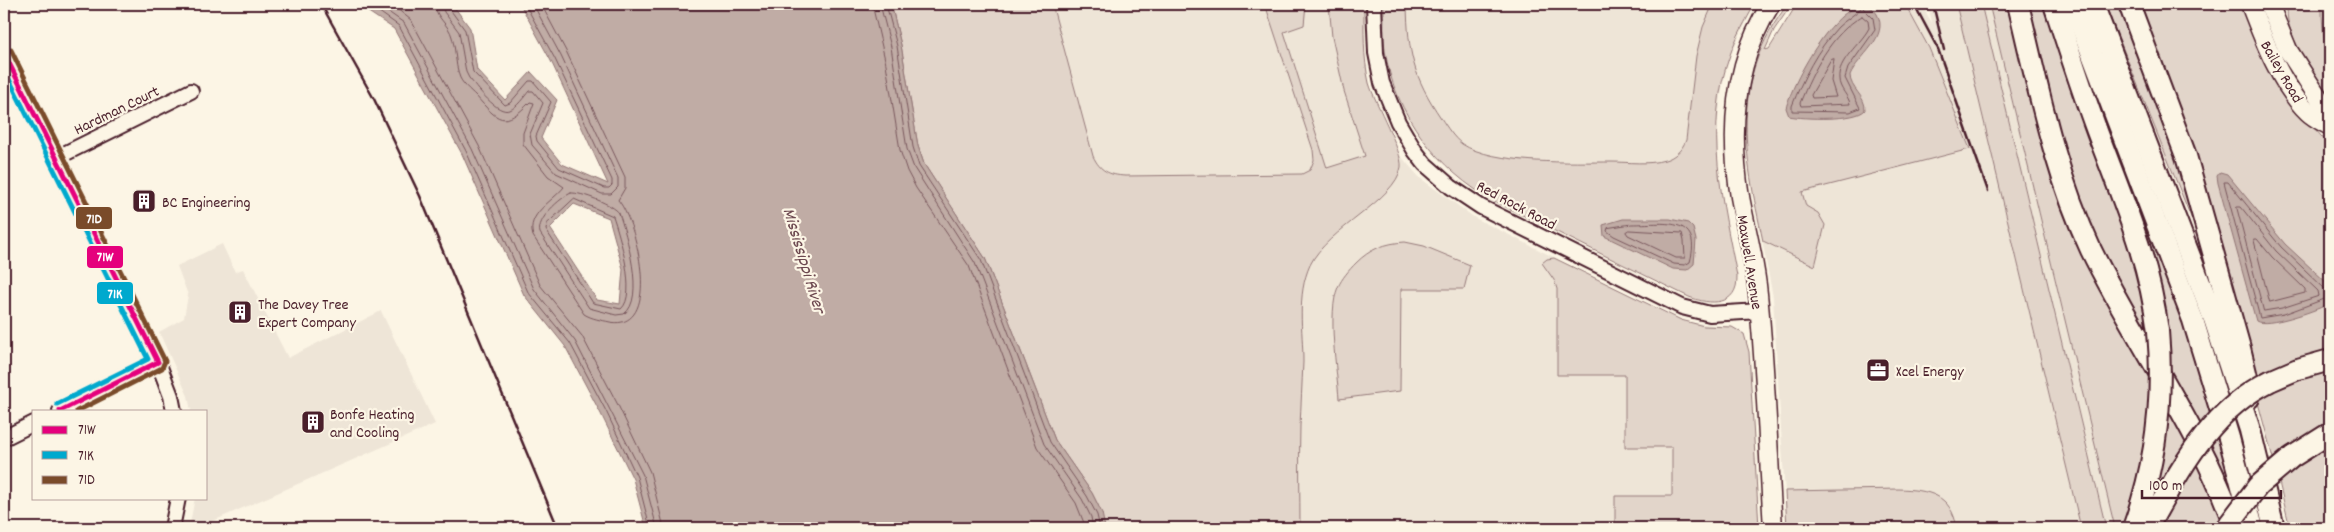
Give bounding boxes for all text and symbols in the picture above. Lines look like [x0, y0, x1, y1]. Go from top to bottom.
street label: Bailey Road [2254, 37, 2308, 108]
street label: Hardman Court [71, 81, 164, 142]
street label: Red Rock Road [1472, 176, 1560, 237]
building icon: BC Engineering [131, 188, 157, 214]
place label: BC Engineering [162, 192, 250, 215]
water label: Mississippi River [775, 205, 831, 319]
line badge: 71D [75, 206, 113, 230]
text: 71D [86, 210, 103, 230]
street label: Maxwell Avenue [1730, 214, 1767, 311]
line badge: 71W [86, 245, 124, 269]
text: 71W [97, 248, 114, 268]
line badge: 71K [96, 281, 134, 305]
text: 71K [108, 285, 123, 305]
place label: The Davey Tree Expert Company [258, 294, 356, 335]
building icon: The Davey Tree Expert Company [227, 299, 253, 325]
office icon: Xcel Energy [1865, 357, 1891, 383]
place label: Xcel Energy [1896, 361, 1964, 384]
place label: Bonfe Heating and Cooling [330, 404, 414, 445]
building icon: Bonfe Heating and Cooling [300, 409, 326, 435]
legend [32, 410, 208, 500]
text: 71W [78, 420, 96, 442]
text: 71K [78, 446, 94, 468]
scale bar [2142, 467, 2280, 499]
text: 71D [78, 470, 95, 492]
text: 100 m [2149, 476, 2182, 498]

